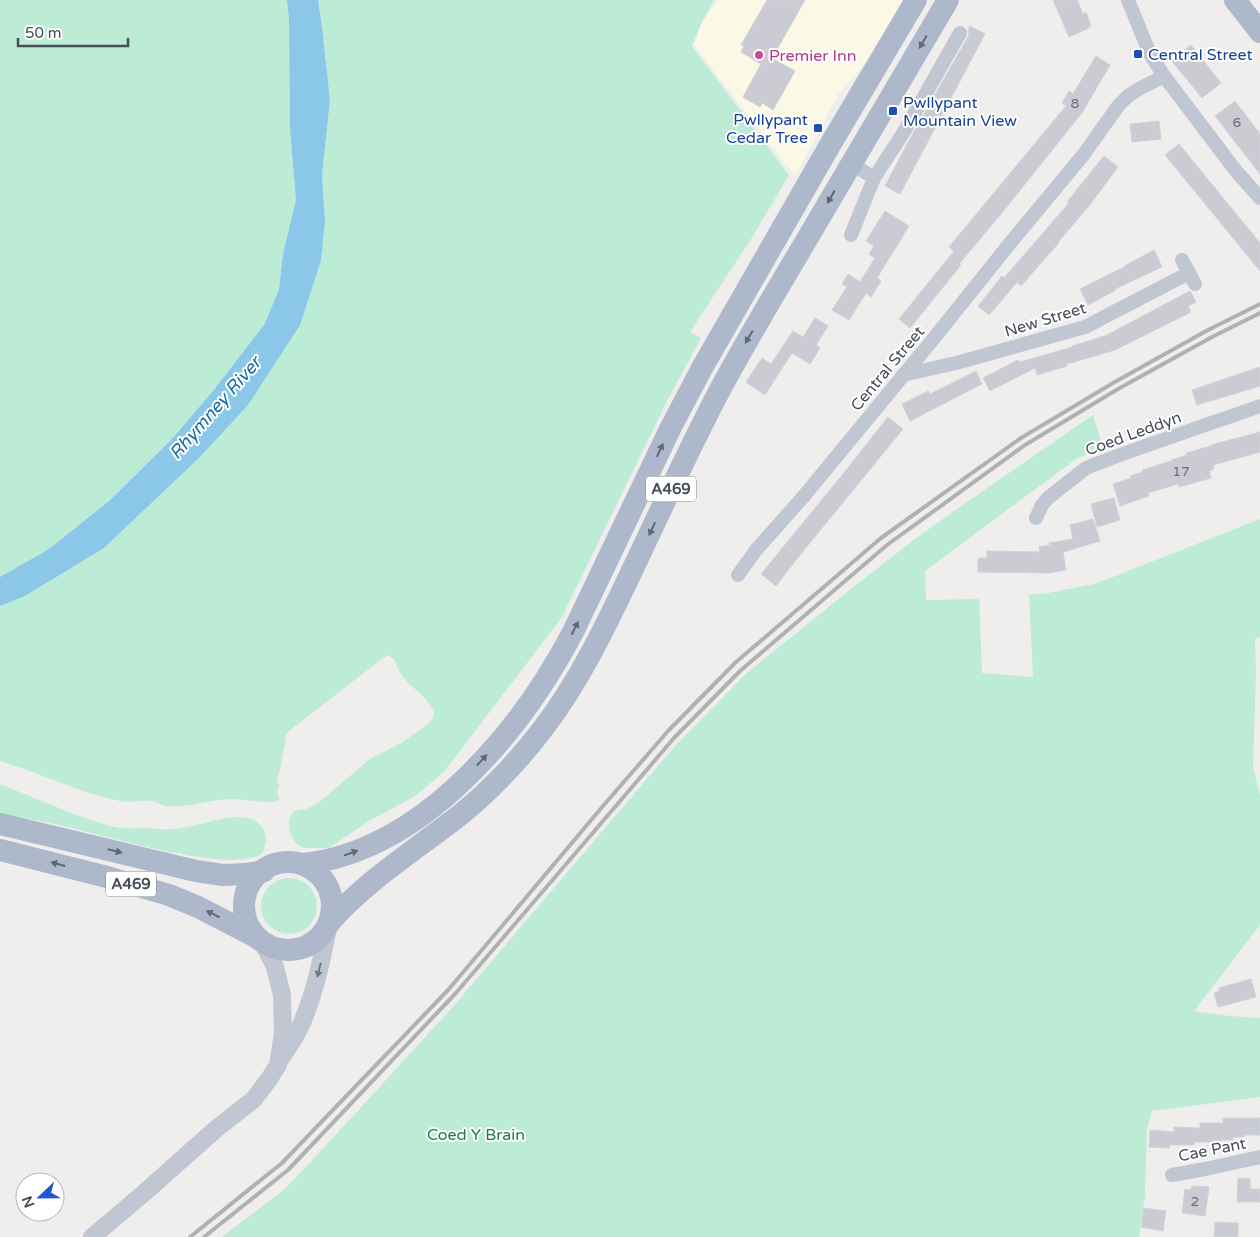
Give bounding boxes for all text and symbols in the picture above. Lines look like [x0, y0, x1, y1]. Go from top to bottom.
scale bar [18, 15, 128, 47]
text: 50 m [25, 24, 62, 42]
one-way arrow [919, 35, 927, 49]
place label: Central Street [1148, 45, 1253, 65]
place label: Premier Inn [769, 46, 856, 66]
marker: Central Street [1132, 48, 1144, 60]
marker: Premier Inn [753, 49, 765, 61]
place label: Pwllypant Mountain View [903, 93, 1017, 131]
house number: 8 [1071, 95, 1080, 112]
marker: Pwllypant Mountain View [887, 105, 899, 117]
place label: Pwllypant Cedar Tree [726, 110, 808, 148]
house number: 6 [1233, 114, 1242, 131]
marker: Pwllypant Cedar Tree [812, 122, 824, 134]
one-way arrow [827, 190, 836, 204]
street label: New Street [1002, 298, 1088, 342]
street label: Central Street [846, 322, 929, 415]
one-way arrow [745, 331, 754, 344]
water label: Rhymney River [164, 351, 267, 464]
street label: Coed Leddyn [1083, 407, 1184, 461]
one-way arrow [656, 443, 664, 457]
house number: 17 [1172, 463, 1190, 480]
road number: A469 [646, 476, 696, 502]
one-way arrow [648, 522, 656, 536]
one-way arrow [571, 621, 579, 635]
one-way arrow [476, 755, 488, 767]
one-way arrow [108, 847, 123, 855]
one-way arrow [343, 849, 358, 856]
one-way arrow [51, 860, 66, 868]
road number: A469 [106, 872, 156, 896]
one-way arrow [205, 910, 220, 918]
one-way arrow [315, 963, 323, 978]
park label: Coed Y Brain [427, 1125, 525, 1145]
street label: Cae Pant [1177, 1134, 1248, 1166]
north arrow [15, 1172, 65, 1222]
text: N [18, 1193, 38, 1210]
house number: 2 [1191, 1193, 1199, 1210]

